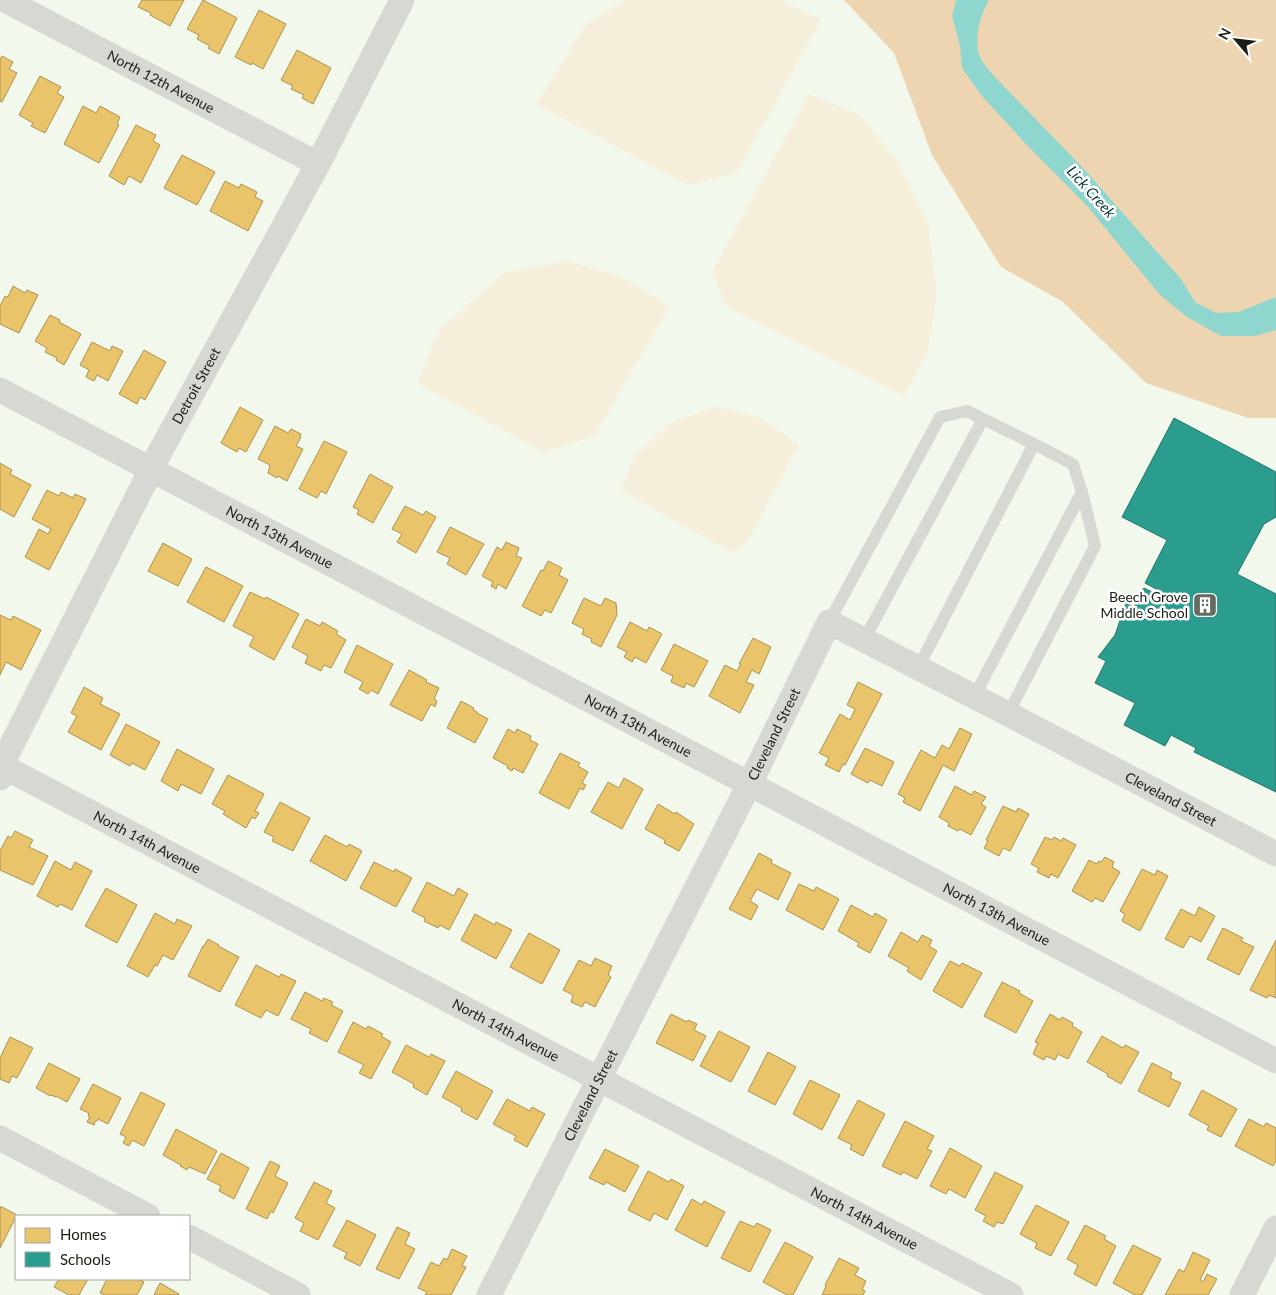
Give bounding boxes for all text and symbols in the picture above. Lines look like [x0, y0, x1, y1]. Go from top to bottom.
north arrow [1211, 15, 1261, 65]
text: N [1214, 25, 1234, 42]
street label: North 12th Avenue [105, 46, 218, 116]
water label: Lick Creek [1064, 162, 1120, 222]
street label: Detroit Street [168, 344, 224, 427]
street label: North 13th Avenue [223, 502, 336, 572]
place label: Beech Grove Middle School [1101, 588, 1188, 621]
building icon: Beech Grove Middle School [1192, 592, 1218, 618]
street label: Cleveland Street [744, 685, 803, 783]
street label: North 13th Avenue [582, 690, 695, 760]
street label: Cleveland Street [1122, 768, 1220, 829]
street label: North 14th Avenue [91, 807, 204, 877]
street label: North 13th Avenue [940, 879, 1053, 949]
street label: North 14th Avenue [449, 995, 562, 1065]
street label: Cleveland Street [560, 1046, 621, 1144]
street label: North 14th Avenue [808, 1183, 921, 1253]
legend [15, 1215, 190, 1280]
text: Homes [60, 1225, 106, 1243]
text: Schools [60, 1250, 111, 1268]

